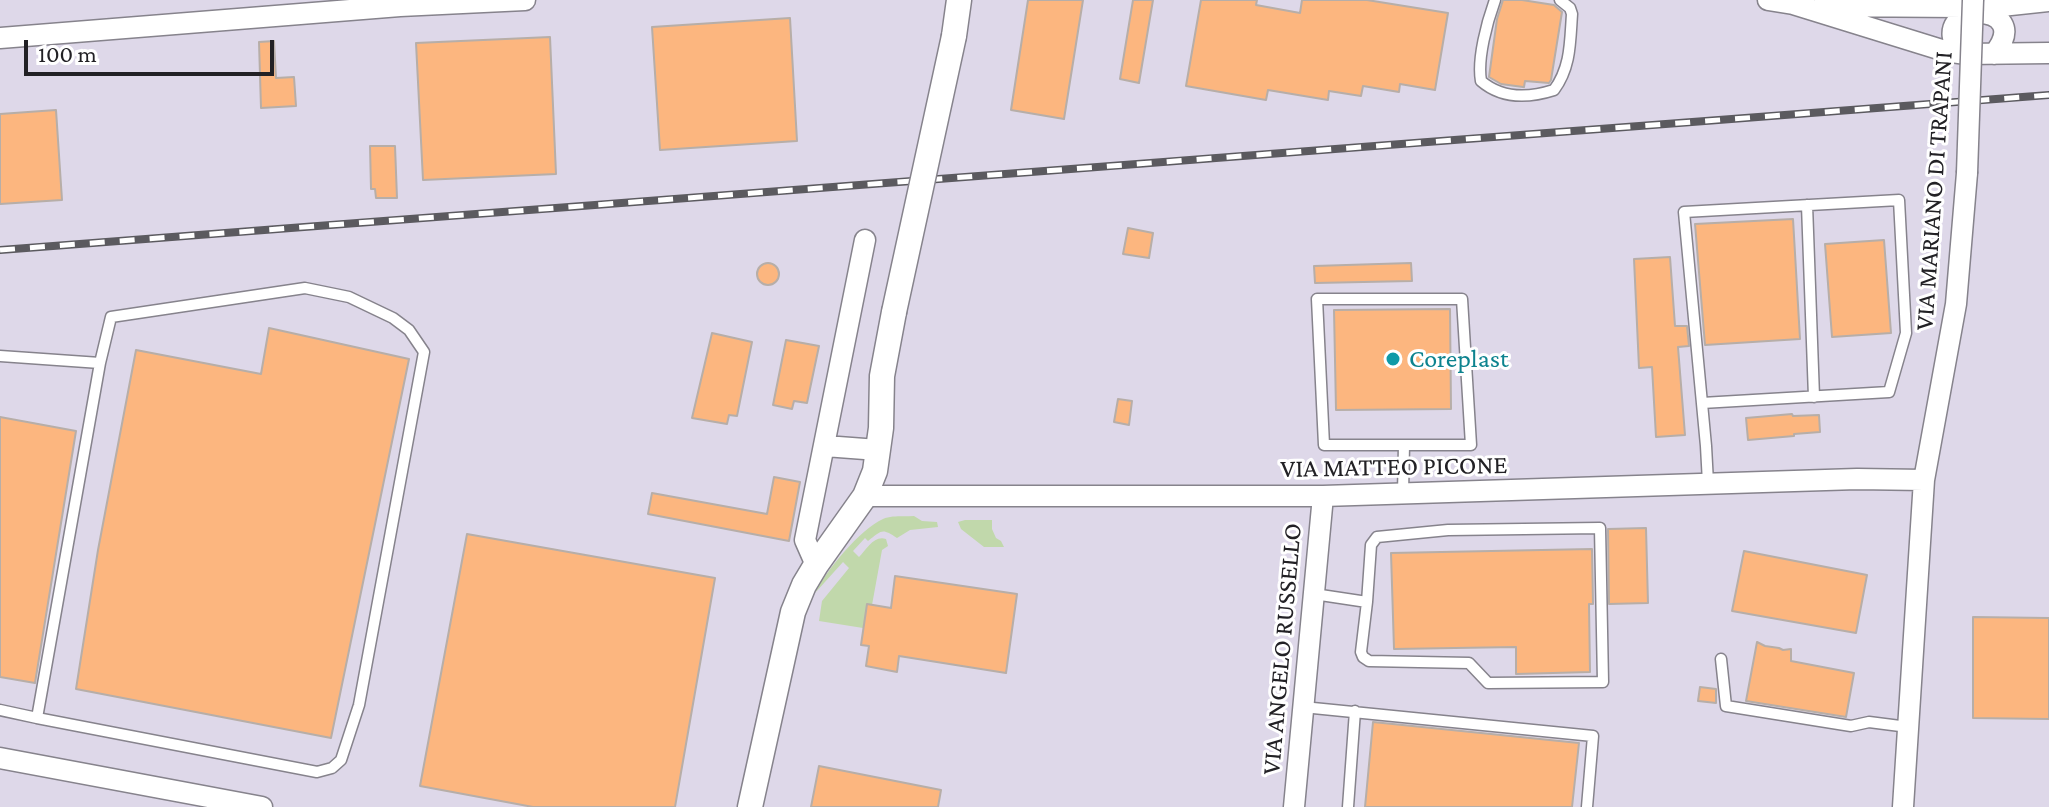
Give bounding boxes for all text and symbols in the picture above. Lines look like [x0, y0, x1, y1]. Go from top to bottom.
scale bar [28, 24, 278, 74]
text: 100 m [38, 40, 97, 67]
street label: VIA MARIANO DI TRAPANI [1909, 50, 1959, 332]
place label: Coreplast [1409, 343, 1509, 375]
marker: Coreplast [1384, 350, 1402, 368]
street label: VIA MATTEO PICONE [1280, 449, 1508, 485]
street label: VIA ANGELO RUSSELLO [1255, 522, 1309, 776]

